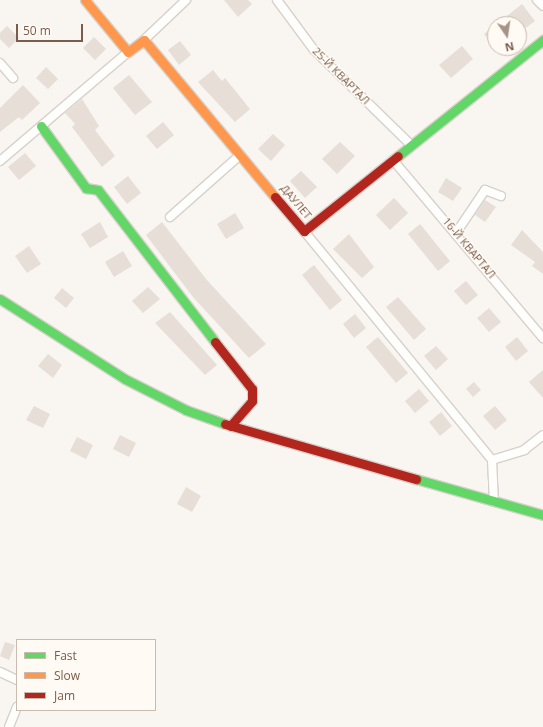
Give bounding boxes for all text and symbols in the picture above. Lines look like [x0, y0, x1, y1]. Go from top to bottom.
scale bar [18, 16, 85, 42]
north arrow [487, 16, 527, 56]
text: 50 m [23, 22, 51, 39]
text: N [504, 39, 516, 56]
street label: 25-Й КВАРТАЛ [310, 45, 372, 107]
street label: ДАУЛЕТ [278, 182, 314, 222]
street label: 16-Й КВАРТАЛ [440, 215, 498, 281]
legend [16, 639, 156, 711]
text: Fast [54, 647, 77, 664]
text: Slow [54, 667, 80, 684]
text: Jam [54, 687, 75, 704]

